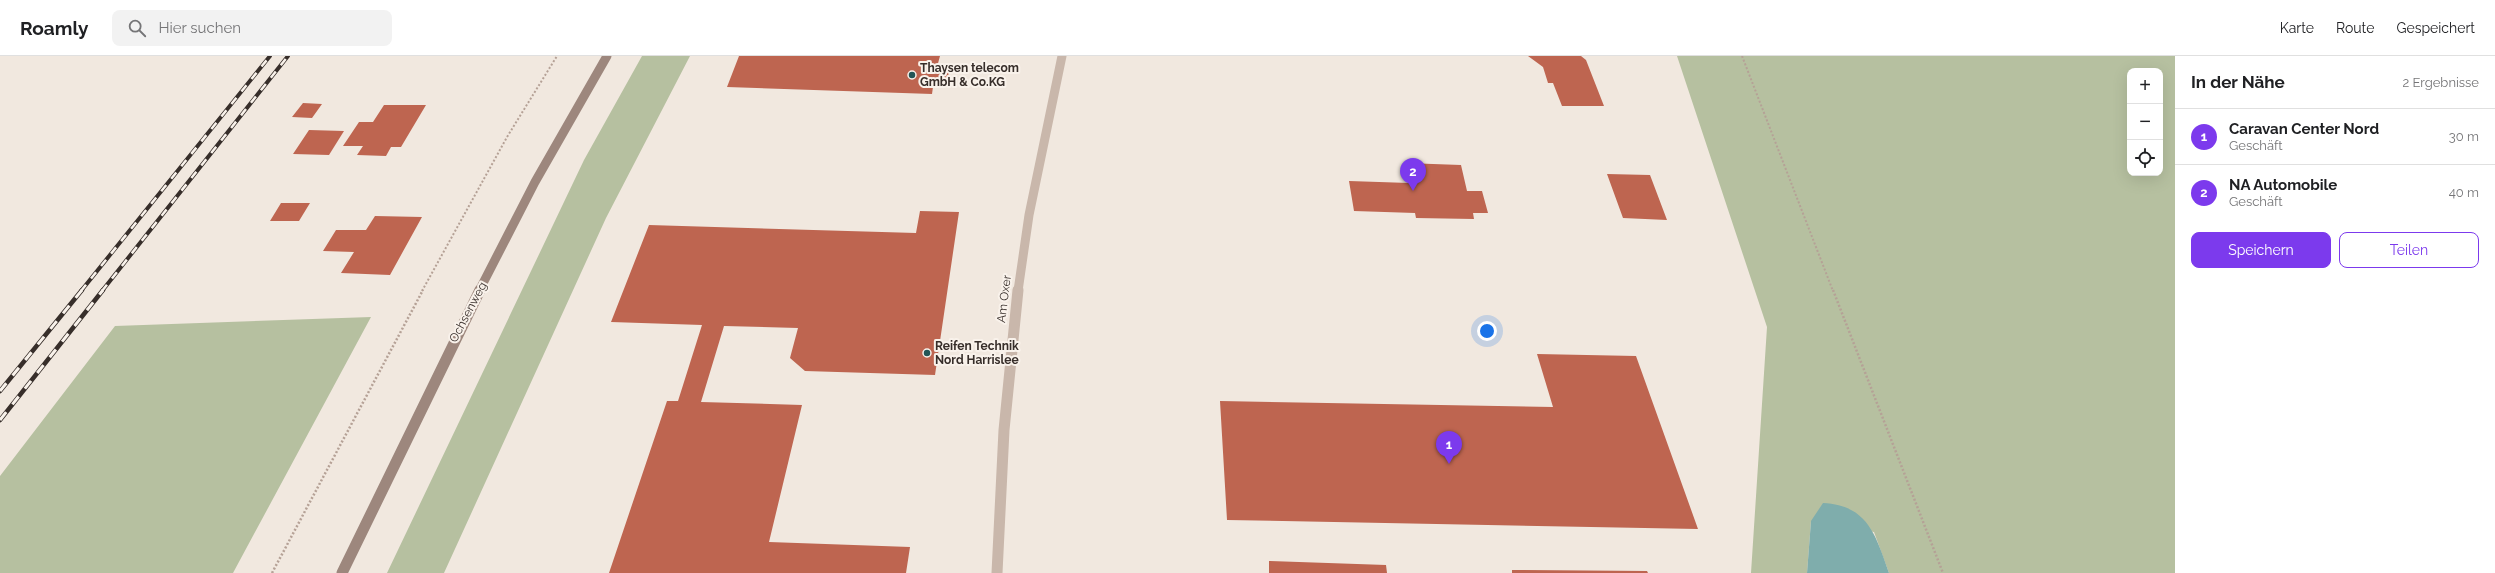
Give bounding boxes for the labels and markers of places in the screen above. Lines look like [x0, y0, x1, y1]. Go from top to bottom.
place label: Thaysen telecom GmbH & Co.KG [920, 61, 1019, 89]
marker: Thaysen telecom GmbH & Co.KG [907, 70, 917, 80]
pin: 2 [1400, 158, 1426, 191]
place label: Reifen Technik Nord Harrislee [935, 339, 1019, 367]
marker: Reifen Technik Nord Harrislee [922, 348, 932, 358]
pin: 1 [1436, 431, 1462, 464]

